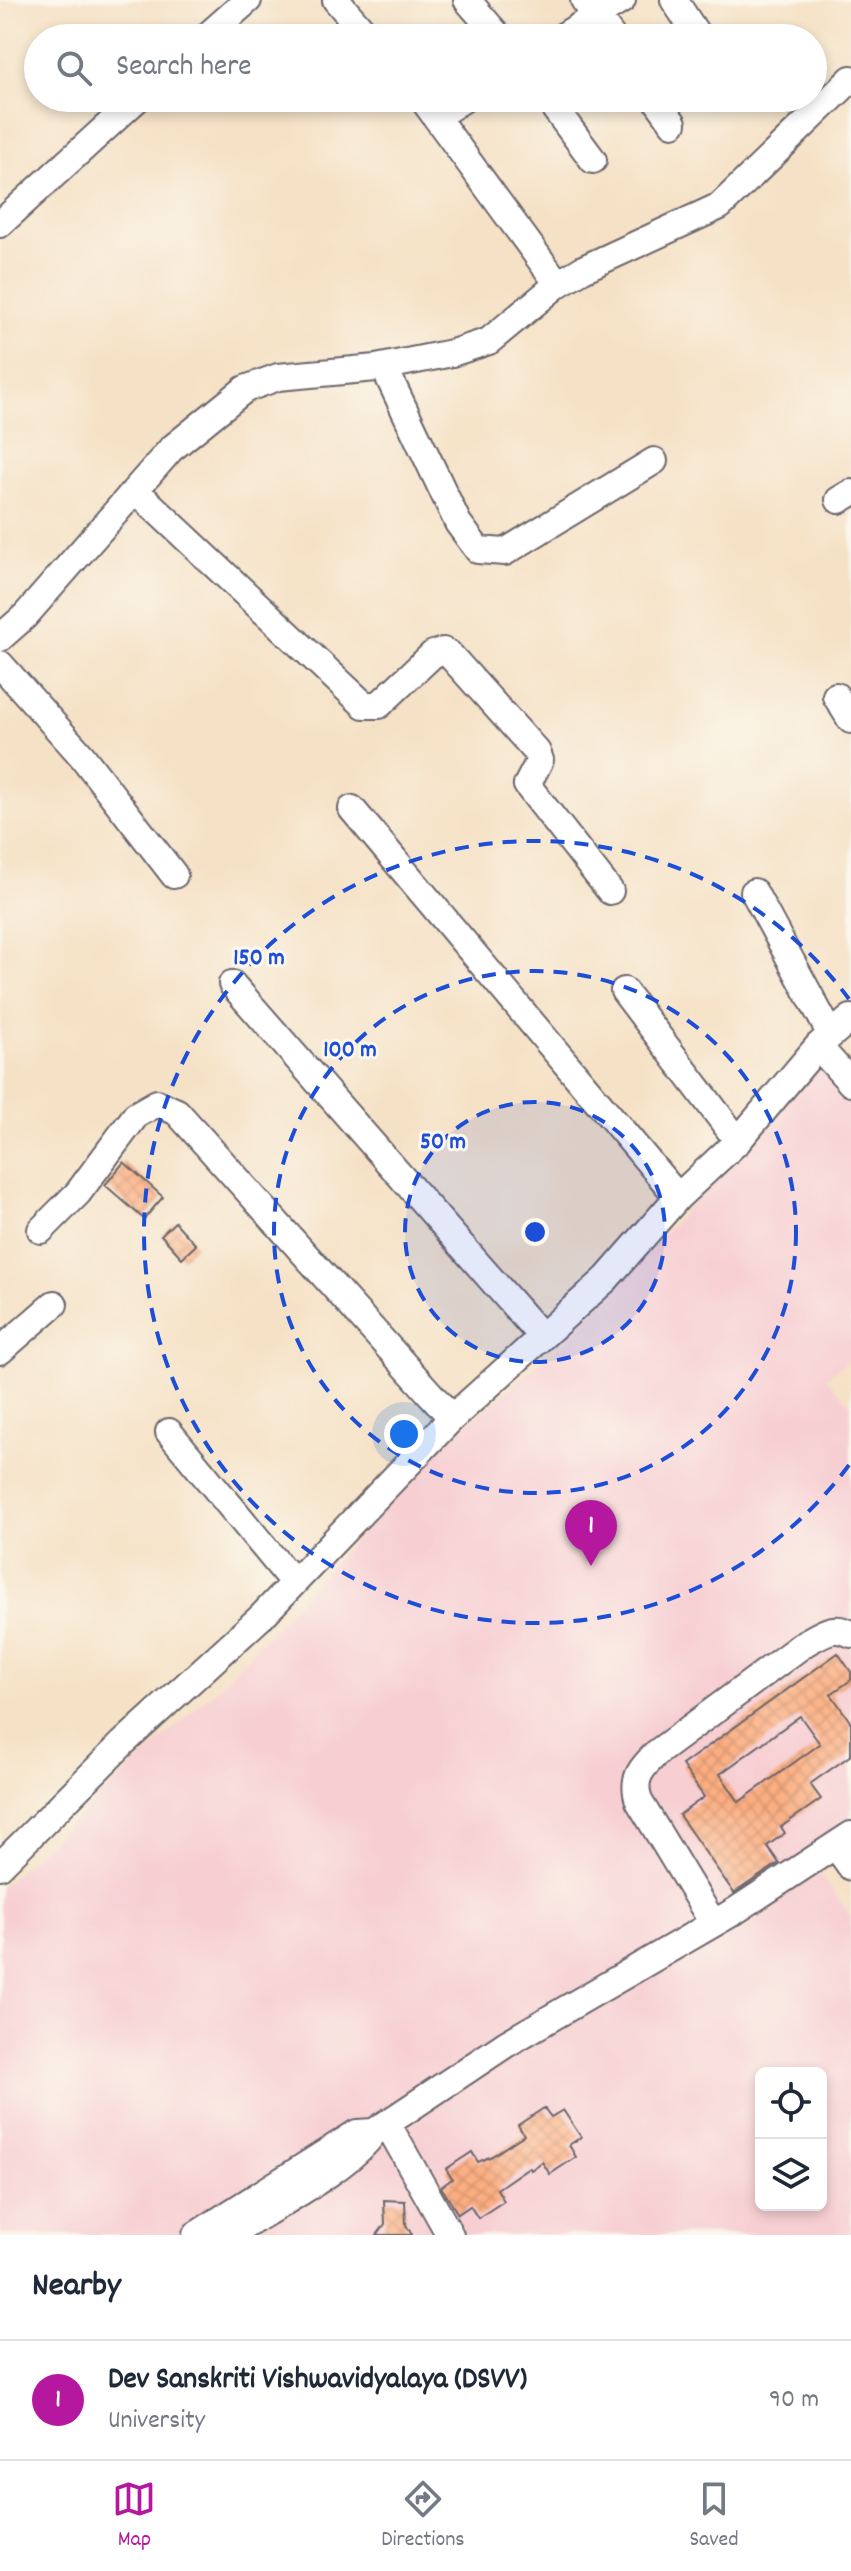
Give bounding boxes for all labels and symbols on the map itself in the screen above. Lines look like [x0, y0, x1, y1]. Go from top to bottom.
text: 150 m [233, 942, 285, 976]
text: 100 m [323, 1034, 377, 1068]
text: 50 m [420, 1126, 466, 1160]
centre of rings [521, 1218, 549, 1246]
your location [384, 1414, 424, 1454]
pin: 1 [565, 1500, 617, 1566]

